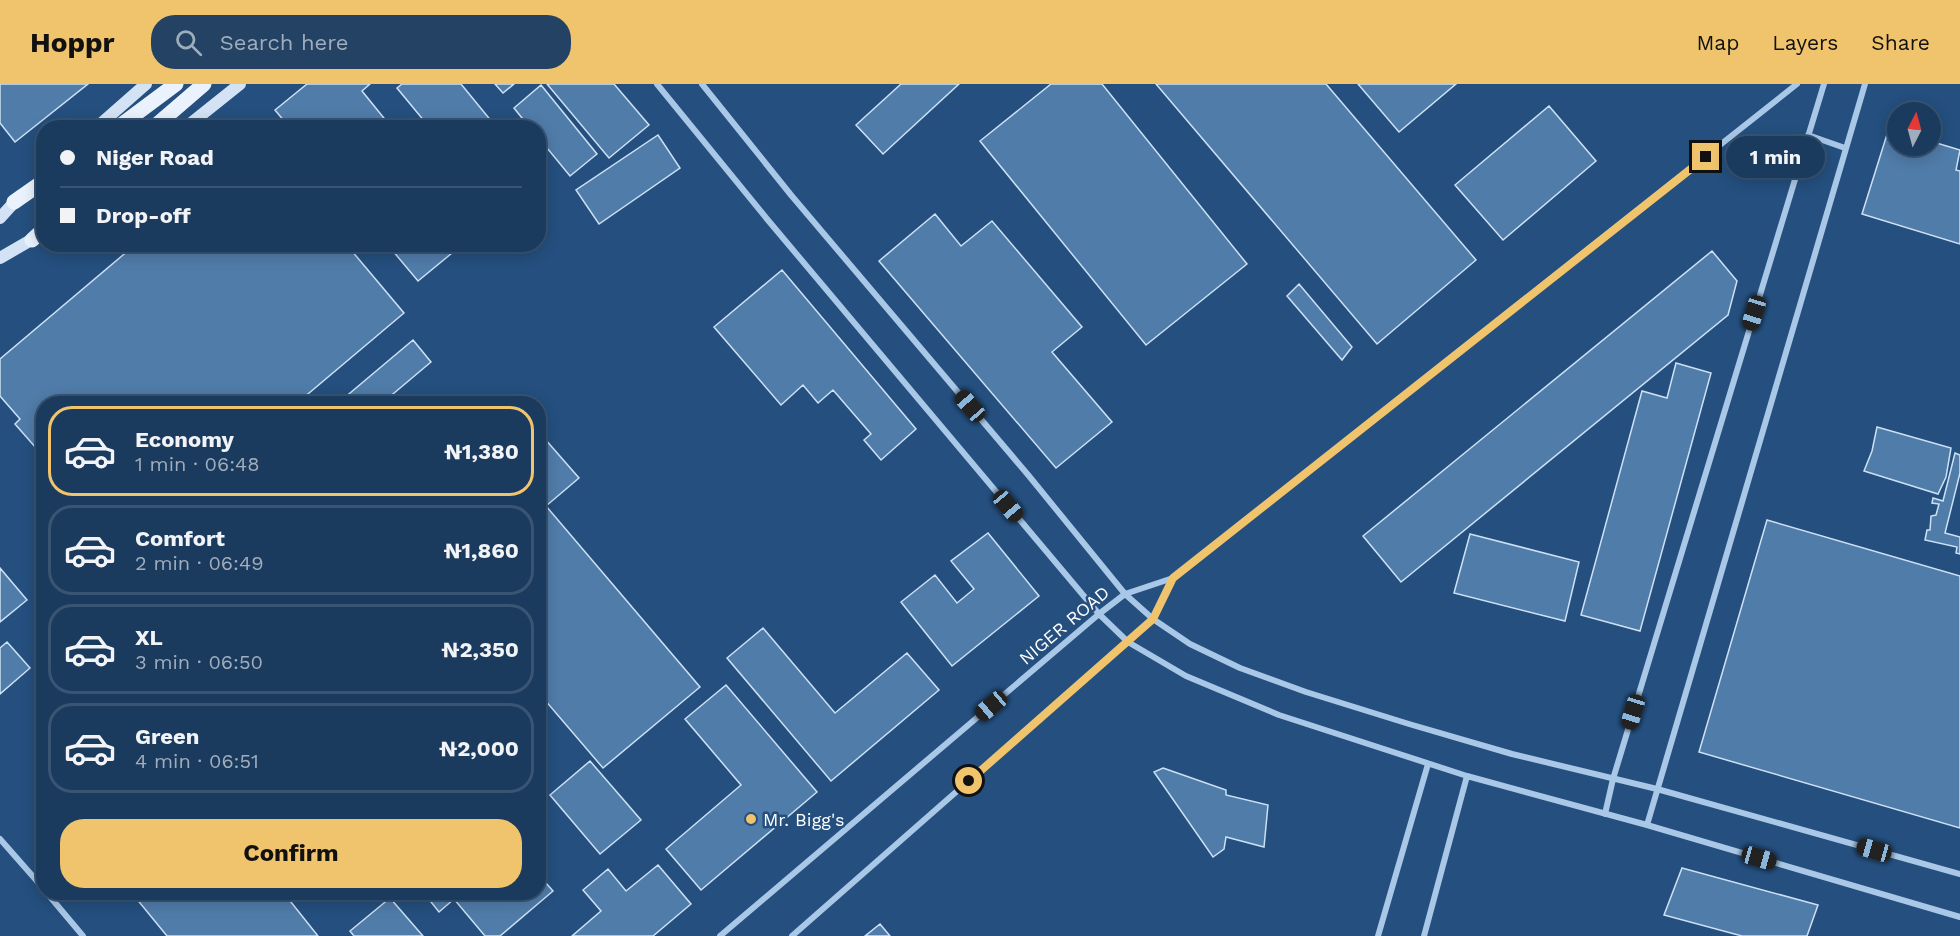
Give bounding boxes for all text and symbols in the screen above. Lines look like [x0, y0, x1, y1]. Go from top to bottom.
search box [151, 15, 571, 69]
text: Hoppr [30, 26, 115, 59]
icon: search [172, 26, 205, 59]
text: Search here [220, 30, 349, 55]
text: Map [1696, 30, 1739, 55]
text: Layers [1772, 30, 1838, 55]
text: Share [1871, 30, 1930, 55]
north arrow [1887, 102, 1941, 156]
map controls [1887, 102, 1941, 156]
callout: 1 min [1727, 136, 1826, 178]
route end [1692, 143, 1719, 170]
text: Niger Road [96, 145, 214, 170]
text: 1 min [1750, 145, 1801, 169]
text: Drop-off [96, 203, 191, 228]
car [1740, 293, 1768, 333]
car [951, 387, 989, 425]
icon: car [63, 424, 117, 478]
text: Economy [135, 427, 234, 452]
text: ₦1,380 [444, 439, 519, 464]
text: 1 min · 06:48 [135, 452, 260, 476]
car [990, 486, 1026, 526]
icon: car [63, 523, 117, 577]
text: Comfort [135, 526, 225, 551]
text: ₦1,860 [444, 538, 519, 563]
text: 2 min · 06:49 [135, 551, 263, 575]
street label: NIGER ROAD [1015, 581, 1113, 669]
icon: car [63, 622, 117, 676]
text: XL [135, 625, 163, 650]
text: ₦2,350 [441, 637, 519, 662]
text: 3 min · 06:50 [135, 650, 263, 674]
car [971, 688, 1011, 724]
car [1619, 692, 1647, 732]
icon: car [63, 721, 117, 775]
text: Green [135, 724, 199, 749]
text: ₦2,000 [439, 736, 519, 761]
text: 4 min · 06:51 [135, 749, 259, 773]
route start [955, 767, 982, 794]
place label: Mr. Bigg's [763, 809, 844, 830]
marker: Mr. Bigg's [744, 812, 758, 826]
button: Confirm [60, 819, 522, 888]
car [1854, 836, 1894, 864]
car [1739, 844, 1779, 872]

